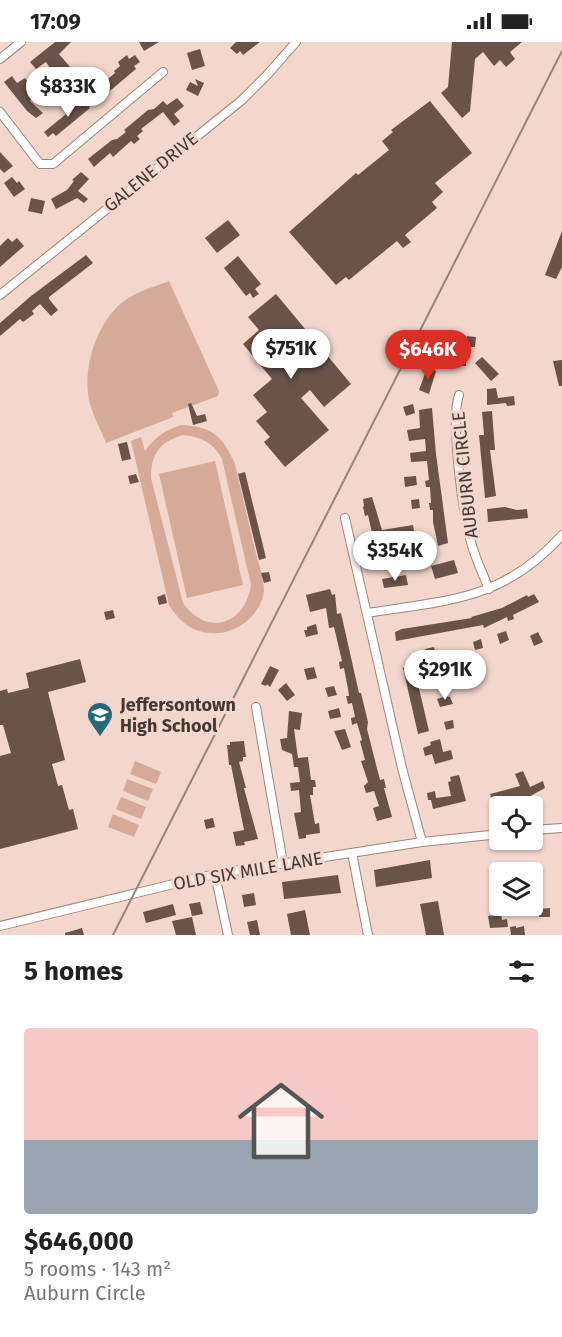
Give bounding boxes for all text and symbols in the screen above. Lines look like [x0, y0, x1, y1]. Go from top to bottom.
text: 17:09 [30, 8, 81, 35]
pin: $833K [26, 67, 110, 118]
text: $833K [40, 74, 96, 98]
street label: GALENE DRIVE [100, 127, 202, 217]
pin: $751K [249, 329, 333, 380]
pin: $646K [386, 330, 470, 381]
text: $751K [265, 336, 317, 360]
text: $646K [399, 337, 457, 361]
street label: AUBURN CIRCLE [447, 410, 483, 540]
pin: $354K [353, 531, 437, 582]
text: $354K [367, 538, 423, 562]
pin: $291K [403, 650, 487, 701]
text: $291K [418, 657, 472, 681]
place label: Jeffersontown High School [119, 694, 236, 737]
school or university icon: Jeffersontown High School [85, 700, 115, 738]
map controls [489, 796, 543, 916]
button: locate [489, 796, 543, 850]
street label: OLD SIX MILE LANE [172, 847, 324, 895]
button: layers [489, 862, 543, 916]
icon: filters [505, 955, 538, 988]
text: 5 homes [24, 956, 123, 987]
icon: home [227, 1067, 335, 1175]
text: $646,000 [24, 1226, 134, 1257]
text: 5 rooms · 143 m² [24, 1257, 171, 1281]
text: Auburn Circle [24, 1281, 146, 1305]

